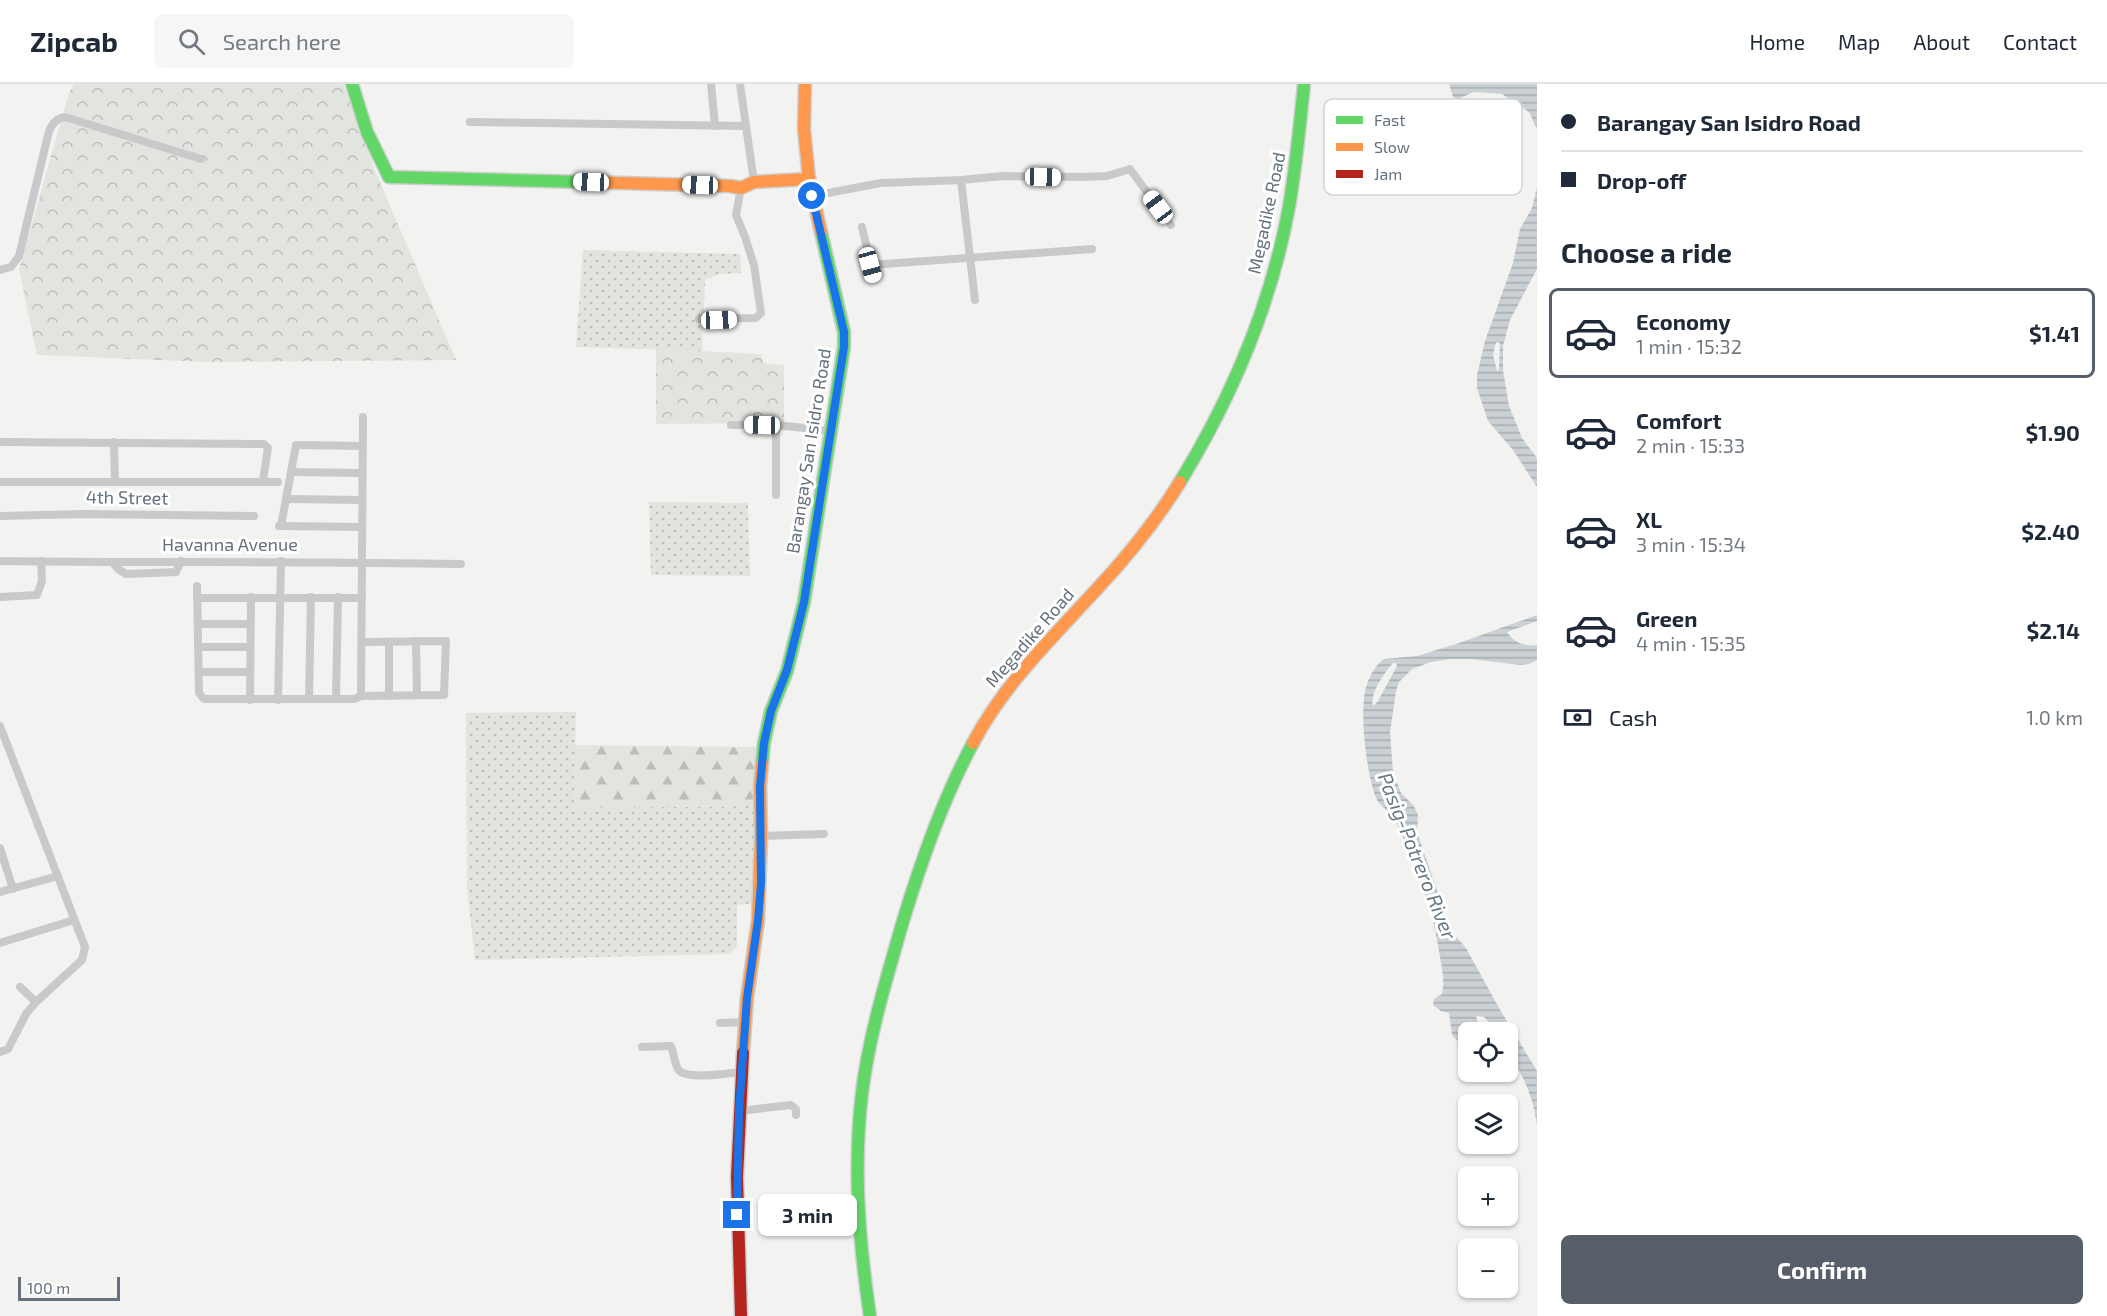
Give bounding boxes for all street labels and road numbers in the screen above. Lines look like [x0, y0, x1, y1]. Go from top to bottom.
street label: Megadike Road [1242, 150, 1290, 276]
street label: Barangay San Isidro Road [781, 347, 835, 555]
street label: 4th Street [86, 485, 169, 509]
street label: Havanna Avenue [162, 533, 298, 555]
street label: Megadike Road [980, 583, 1078, 691]

